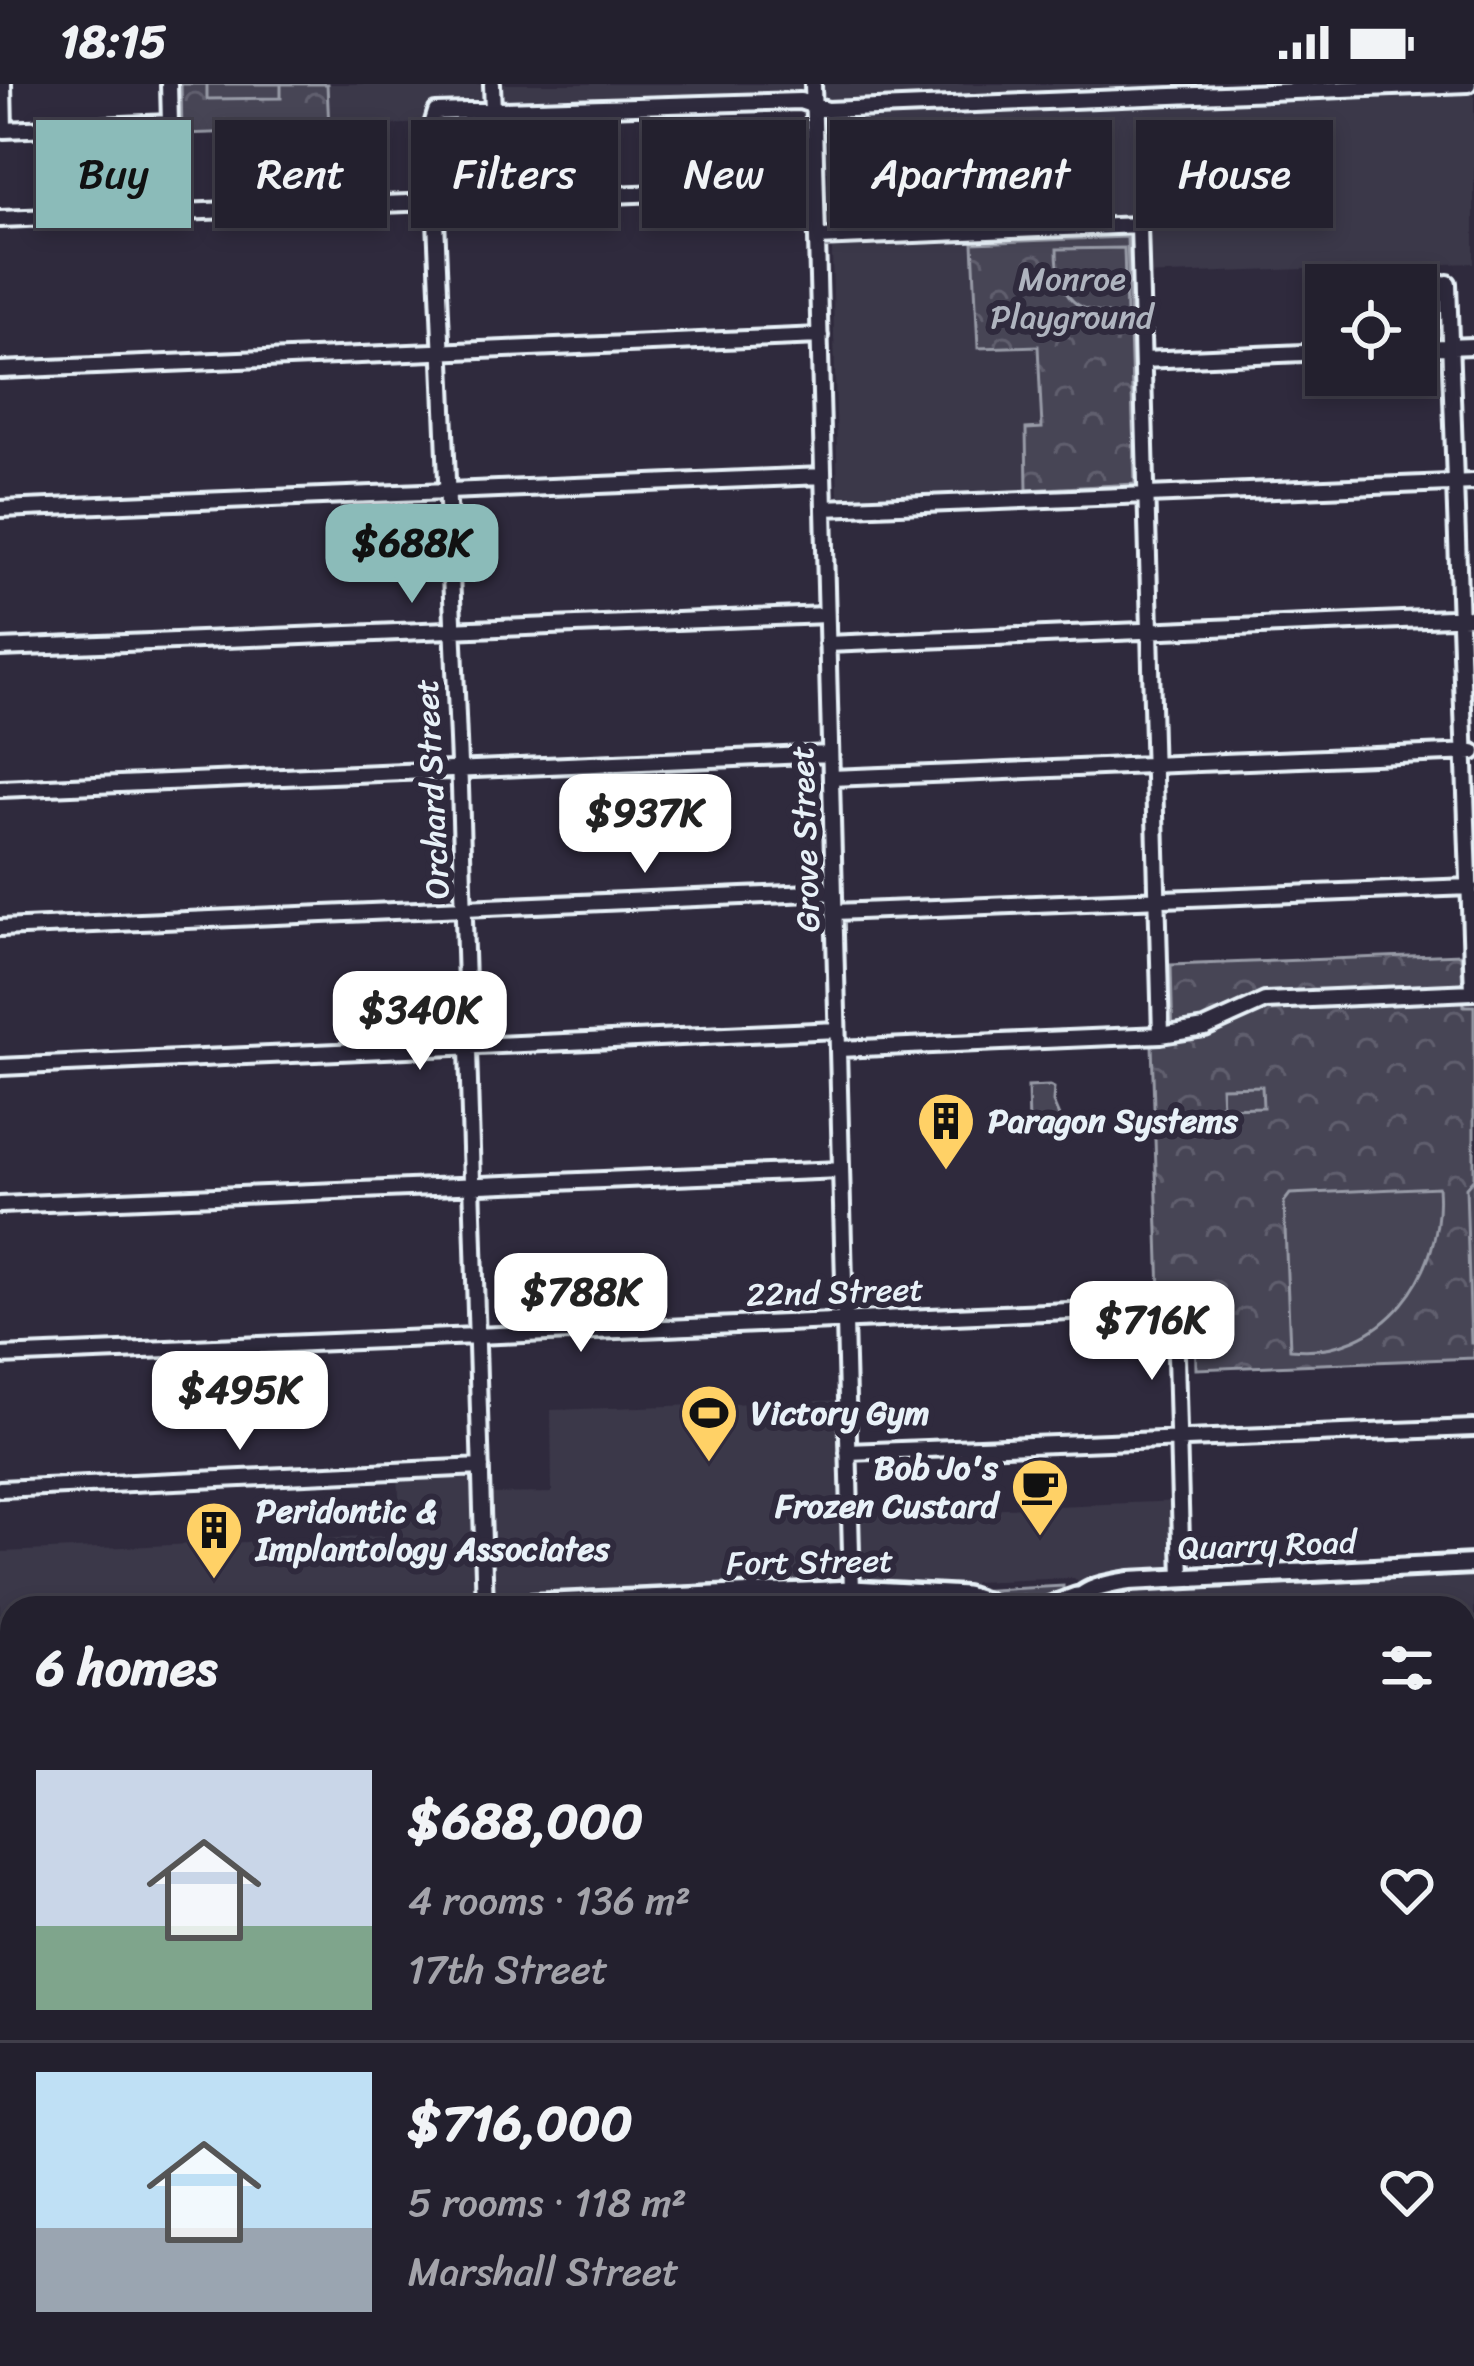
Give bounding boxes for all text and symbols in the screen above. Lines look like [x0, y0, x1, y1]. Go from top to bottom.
text: 18:15 [60, 2, 167, 82]
chip: Buy [36, 120, 191, 228]
chip: Rent [215, 120, 387, 228]
chip: Filters [411, 120, 618, 228]
chip: New [642, 120, 806, 228]
chip: Apartment [830, 120, 1112, 228]
chip: House [1136, 120, 1333, 228]
park label: Monroe Playground [991, 250, 1156, 346]
map controls [1305, 264, 1437, 396]
button: locate [1305, 264, 1437, 396]
pin: $688K [328, 504, 496, 606]
text: $688K [352, 508, 472, 577]
street label: Orchard Street [397, 677, 467, 901]
street label: Grove Street [773, 745, 837, 933]
pin: $937K [561, 774, 729, 876]
text: $937K [586, 778, 704, 847]
pin: $340K [336, 971, 504, 1073]
text: $340K [360, 975, 480, 1044]
building icon: Paragon Systems [915, 1090, 977, 1172]
place label: Paragon Systems [988, 1092, 1239, 1150]
pin: $788K [497, 1253, 665, 1355]
text: $788K [521, 1257, 641, 1326]
street label: 22nd Street [745, 1260, 925, 1324]
pin: $716K [1068, 1281, 1236, 1383]
text: $716K [1096, 1285, 1208, 1354]
pin: $495K [156, 1351, 324, 1453]
text: $495K [179, 1355, 301, 1424]
sports icon: Victory Gym [678, 1382, 740, 1464]
place label: Victory Gym [751, 1384, 930, 1442]
place label: Bob Jo's Frozen Custard [774, 1439, 1001, 1535]
cafe icon: Bob Jo's Frozen Custard [1009, 1456, 1071, 1538]
place label: Peridontic & Implantology Associates [254, 1482, 610, 1578]
building icon: Peridontic & Implantology Associates [183, 1499, 245, 1581]
street label: Quarry Road [1177, 1513, 1360, 1577]
street label: Fort Street [726, 1532, 894, 1592]
text: 6 homes [36, 1623, 217, 1713]
icon: filters [1374, 1635, 1440, 1701]
text: $688,000 [408, 1776, 643, 1866]
icon: home [132, 1818, 276, 1962]
icon: heart [1374, 1857, 1440, 1923]
text: 4 rooms · 136 m² [408, 1866, 691, 1935]
text: 17th Street [408, 1935, 608, 2004]
text: $716,000 [408, 2078, 633, 2168]
icon: home [132, 2120, 276, 2264]
icon: heart [1374, 2159, 1440, 2225]
text: 5 rooms · 118 m² [408, 2168, 687, 2237]
text: Marshall Street [408, 2237, 679, 2306]

